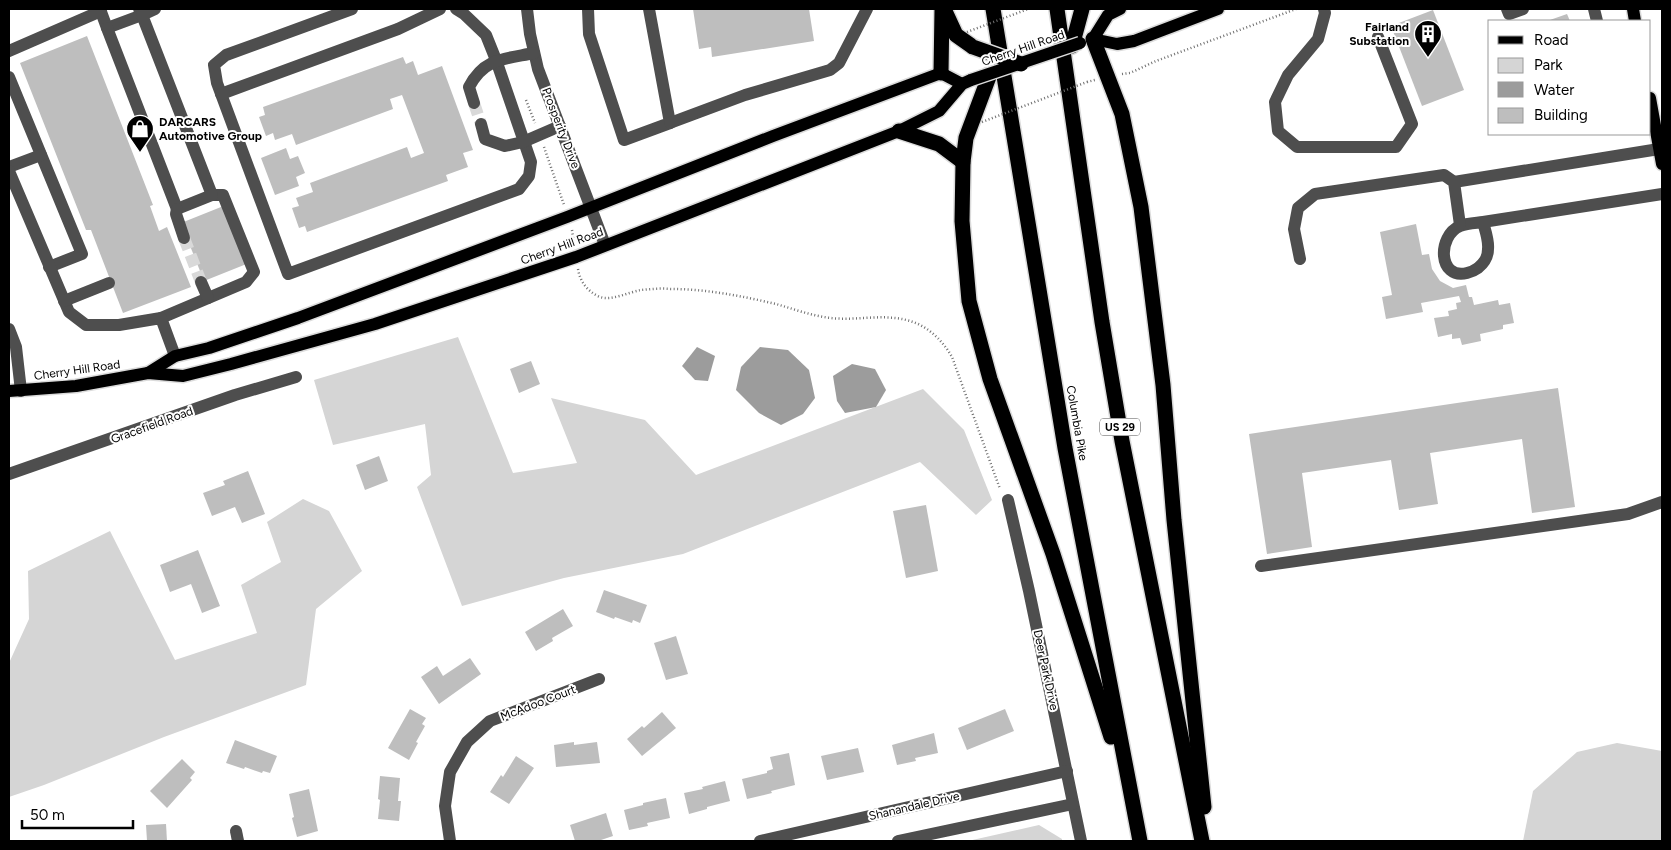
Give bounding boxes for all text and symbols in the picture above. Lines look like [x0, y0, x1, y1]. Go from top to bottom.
building icon: Fairland Substation [1413, 19, 1443, 58]
place label: Fairland Substation [1349, 20, 1409, 48]
legend [1488, 20, 1651, 135]
street label: Cherry Hill Road [980, 27, 1066, 69]
text: Road [1534, 31, 1569, 49]
text: Park [1534, 56, 1563, 74]
text: Water [1534, 81, 1574, 99]
street label: Prosperity Drive [539, 86, 583, 171]
text: Building [1534, 106, 1588, 124]
shop icon: DARCARS Automotive Group [125, 114, 155, 153]
place label: DARCARS Automotive Group [159, 115, 262, 143]
street label: Cherry Hill Road [519, 225, 605, 267]
street label: Cherry Hill Road [33, 357, 121, 383]
street label: Columbia Pike [1064, 384, 1091, 462]
street label: Gracefield Road [109, 404, 195, 446]
road number: US 29 [1100, 418, 1140, 436]
street label: Deer Park Drive [1031, 628, 1061, 712]
street label: McAdoo Court [498, 682, 578, 724]
street label: Shanandale Drive [867, 789, 961, 823]
scale bar [22, 798, 134, 830]
text: 50 m [30, 806, 65, 824]

